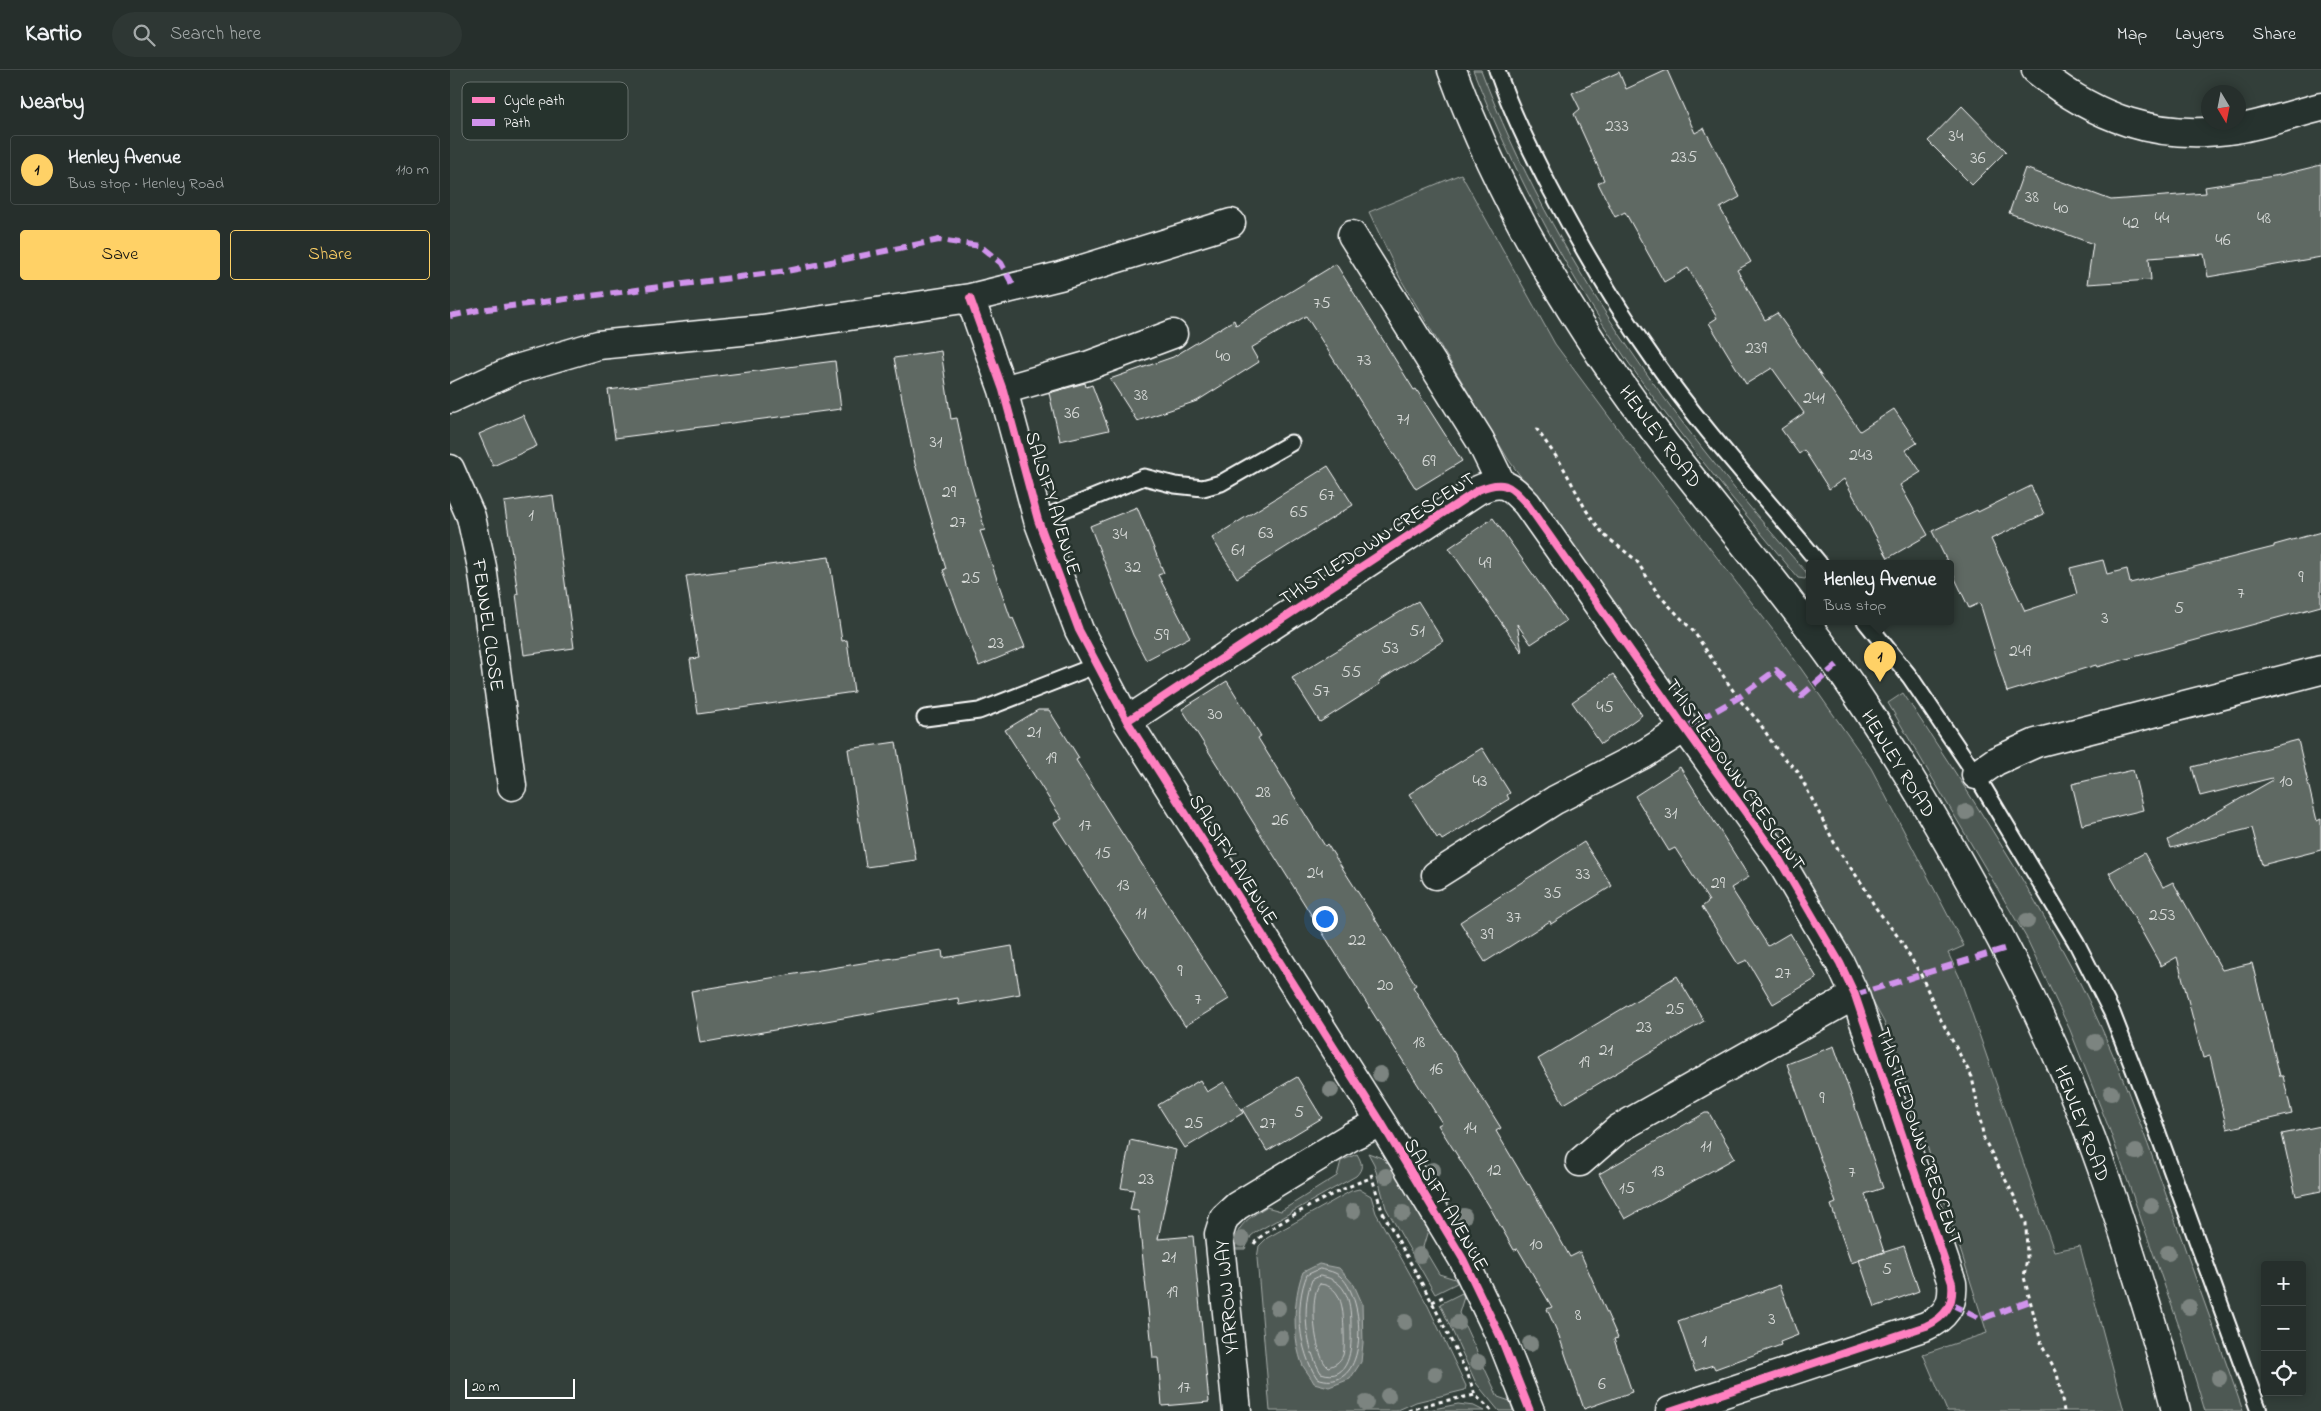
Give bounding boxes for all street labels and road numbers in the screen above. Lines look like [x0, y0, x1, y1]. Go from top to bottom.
street label: HENLEY ROAD [1611, 380, 1707, 495]
street label: SALSIFY AVENUE [1016, 428, 1087, 579]
street label: THISTLEDOWN CRESCENT [1275, 466, 1482, 614]
street label: FENNEL CLOSE [463, 556, 510, 693]
street label: THISTLEDOWN CRESCENT [1657, 674, 1811, 877]
street label: HENLEY ROAD [1852, 705, 1942, 824]
street label: SALSIFY AVENUE [1180, 789, 1284, 931]
street label: THISTLEDOWN CRESCENT [1867, 1024, 1969, 1250]
street label: HENLEY ROAD [2045, 1062, 2116, 1186]
street label: SALSIFY AVENUE [1395, 1133, 1495, 1277]
street label: YARROW WAY [1209, 1239, 1248, 1355]

